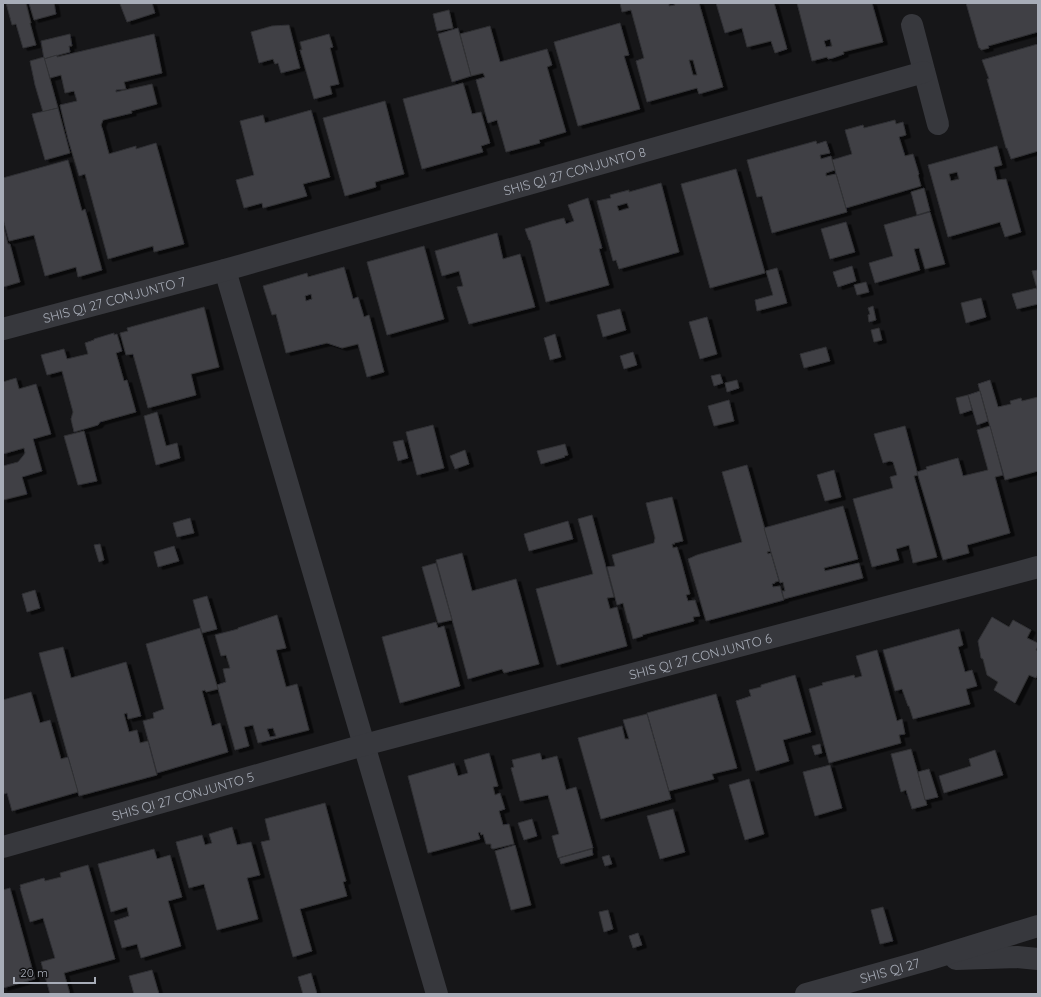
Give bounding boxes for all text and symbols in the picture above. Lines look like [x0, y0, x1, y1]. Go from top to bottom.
street label: SHIS QI 27 CONJUNTO 8 [502, 143, 648, 199]
street label: SHIS QI 27 CONJUNTO 7 [41, 273, 187, 326]
street label: SHIS QI 27 CONJUNTO 6 [627, 630, 774, 683]
street label: SHIS QI 27 CONJUNTO 5 [110, 768, 256, 824]
street label: SHIS QI 27 [858, 954, 922, 986]
scale bar [14, 959, 95, 985]
text: 20 m [20, 965, 48, 980]

